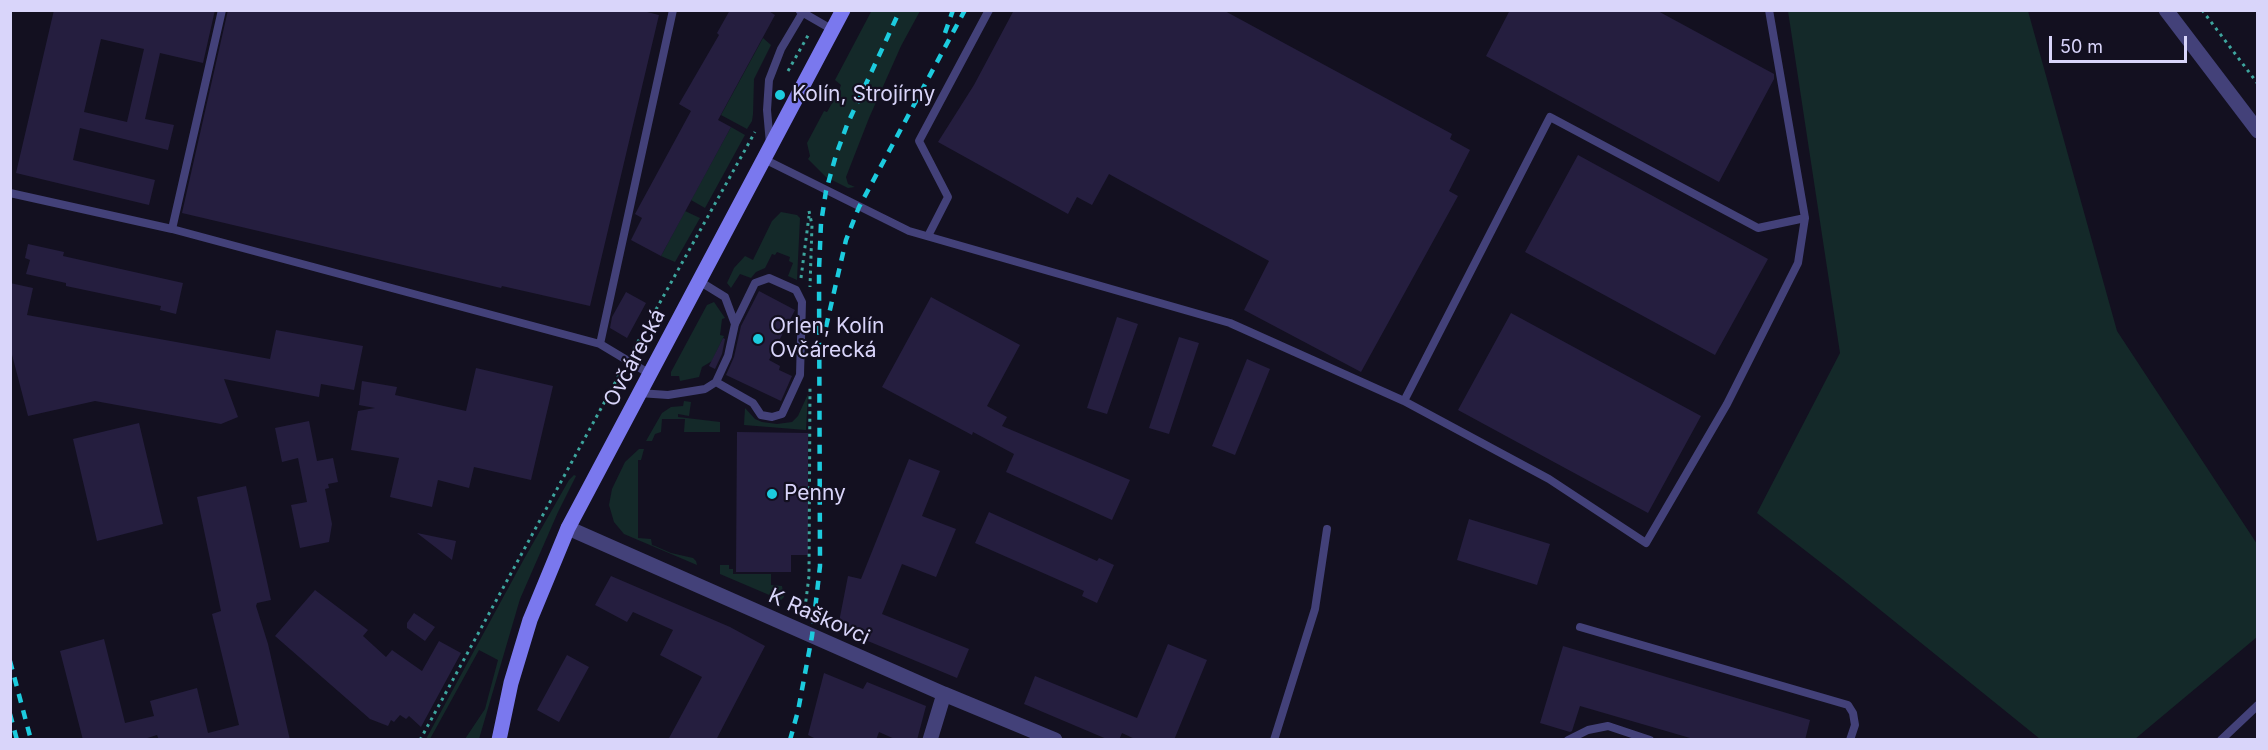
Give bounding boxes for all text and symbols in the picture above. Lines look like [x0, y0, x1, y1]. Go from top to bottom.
scale bar [2052, 24, 2190, 62]
text: 50 m [2060, 36, 2103, 57]
place label: Kolín, Strojírny [792, 82, 935, 108]
marker: Kolín, Strojírny [773, 88, 787, 102]
street label: Ovčárecká [599, 305, 671, 411]
place label: Orlen, Kolín Ovčárecká [770, 314, 884, 364]
marker: Orlen, Kolín Ovčárecká [751, 332, 765, 346]
place label: Penny [784, 481, 846, 507]
marker: Penny [765, 487, 779, 501]
street label: K Raškovci [765, 584, 873, 650]

